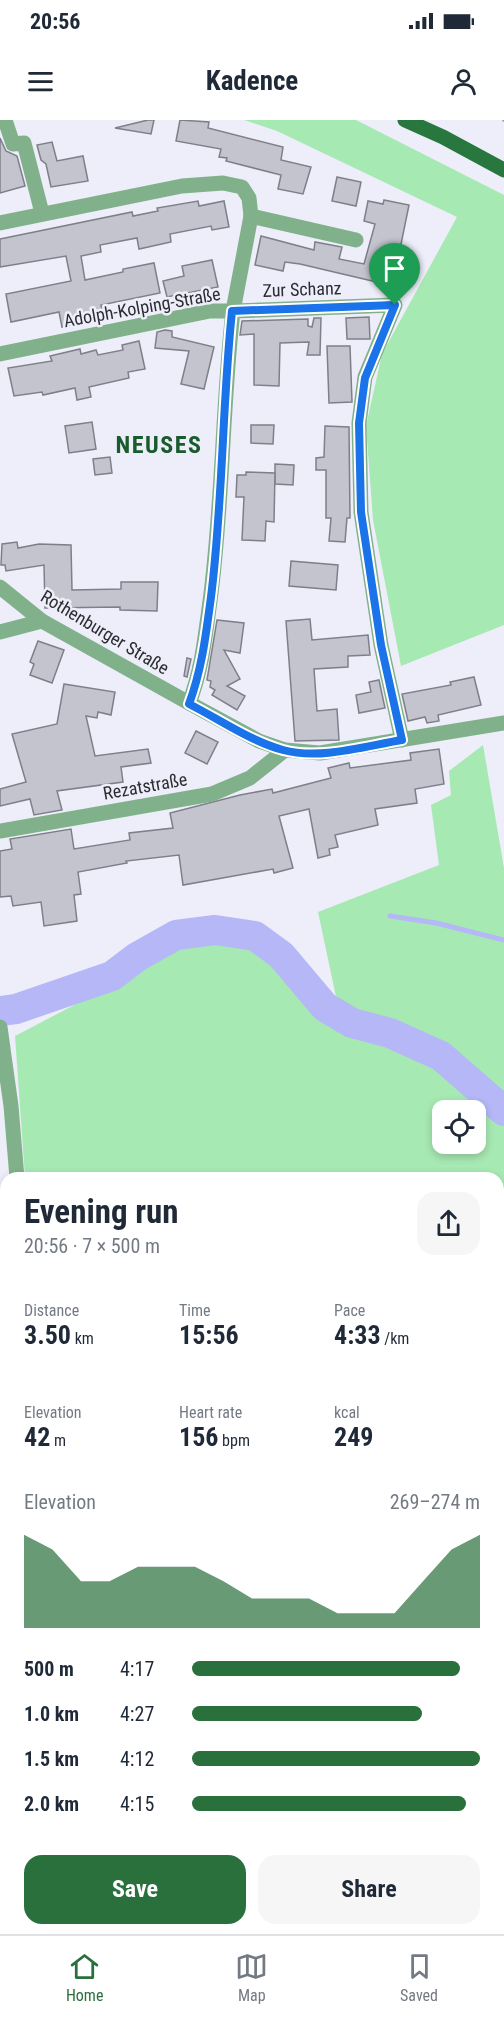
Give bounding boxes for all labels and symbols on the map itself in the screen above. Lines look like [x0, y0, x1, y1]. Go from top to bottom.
pin [369, 243, 420, 305]
street label: Zur Schanz [262, 277, 342, 301]
street label: Adolph-Kolping-Straße [62, 283, 222, 331]
district label: NEUSES [116, 431, 202, 459]
street label: Rothenburger Straße [37, 585, 173, 679]
street label: Rezatstraße [101, 768, 189, 804]

